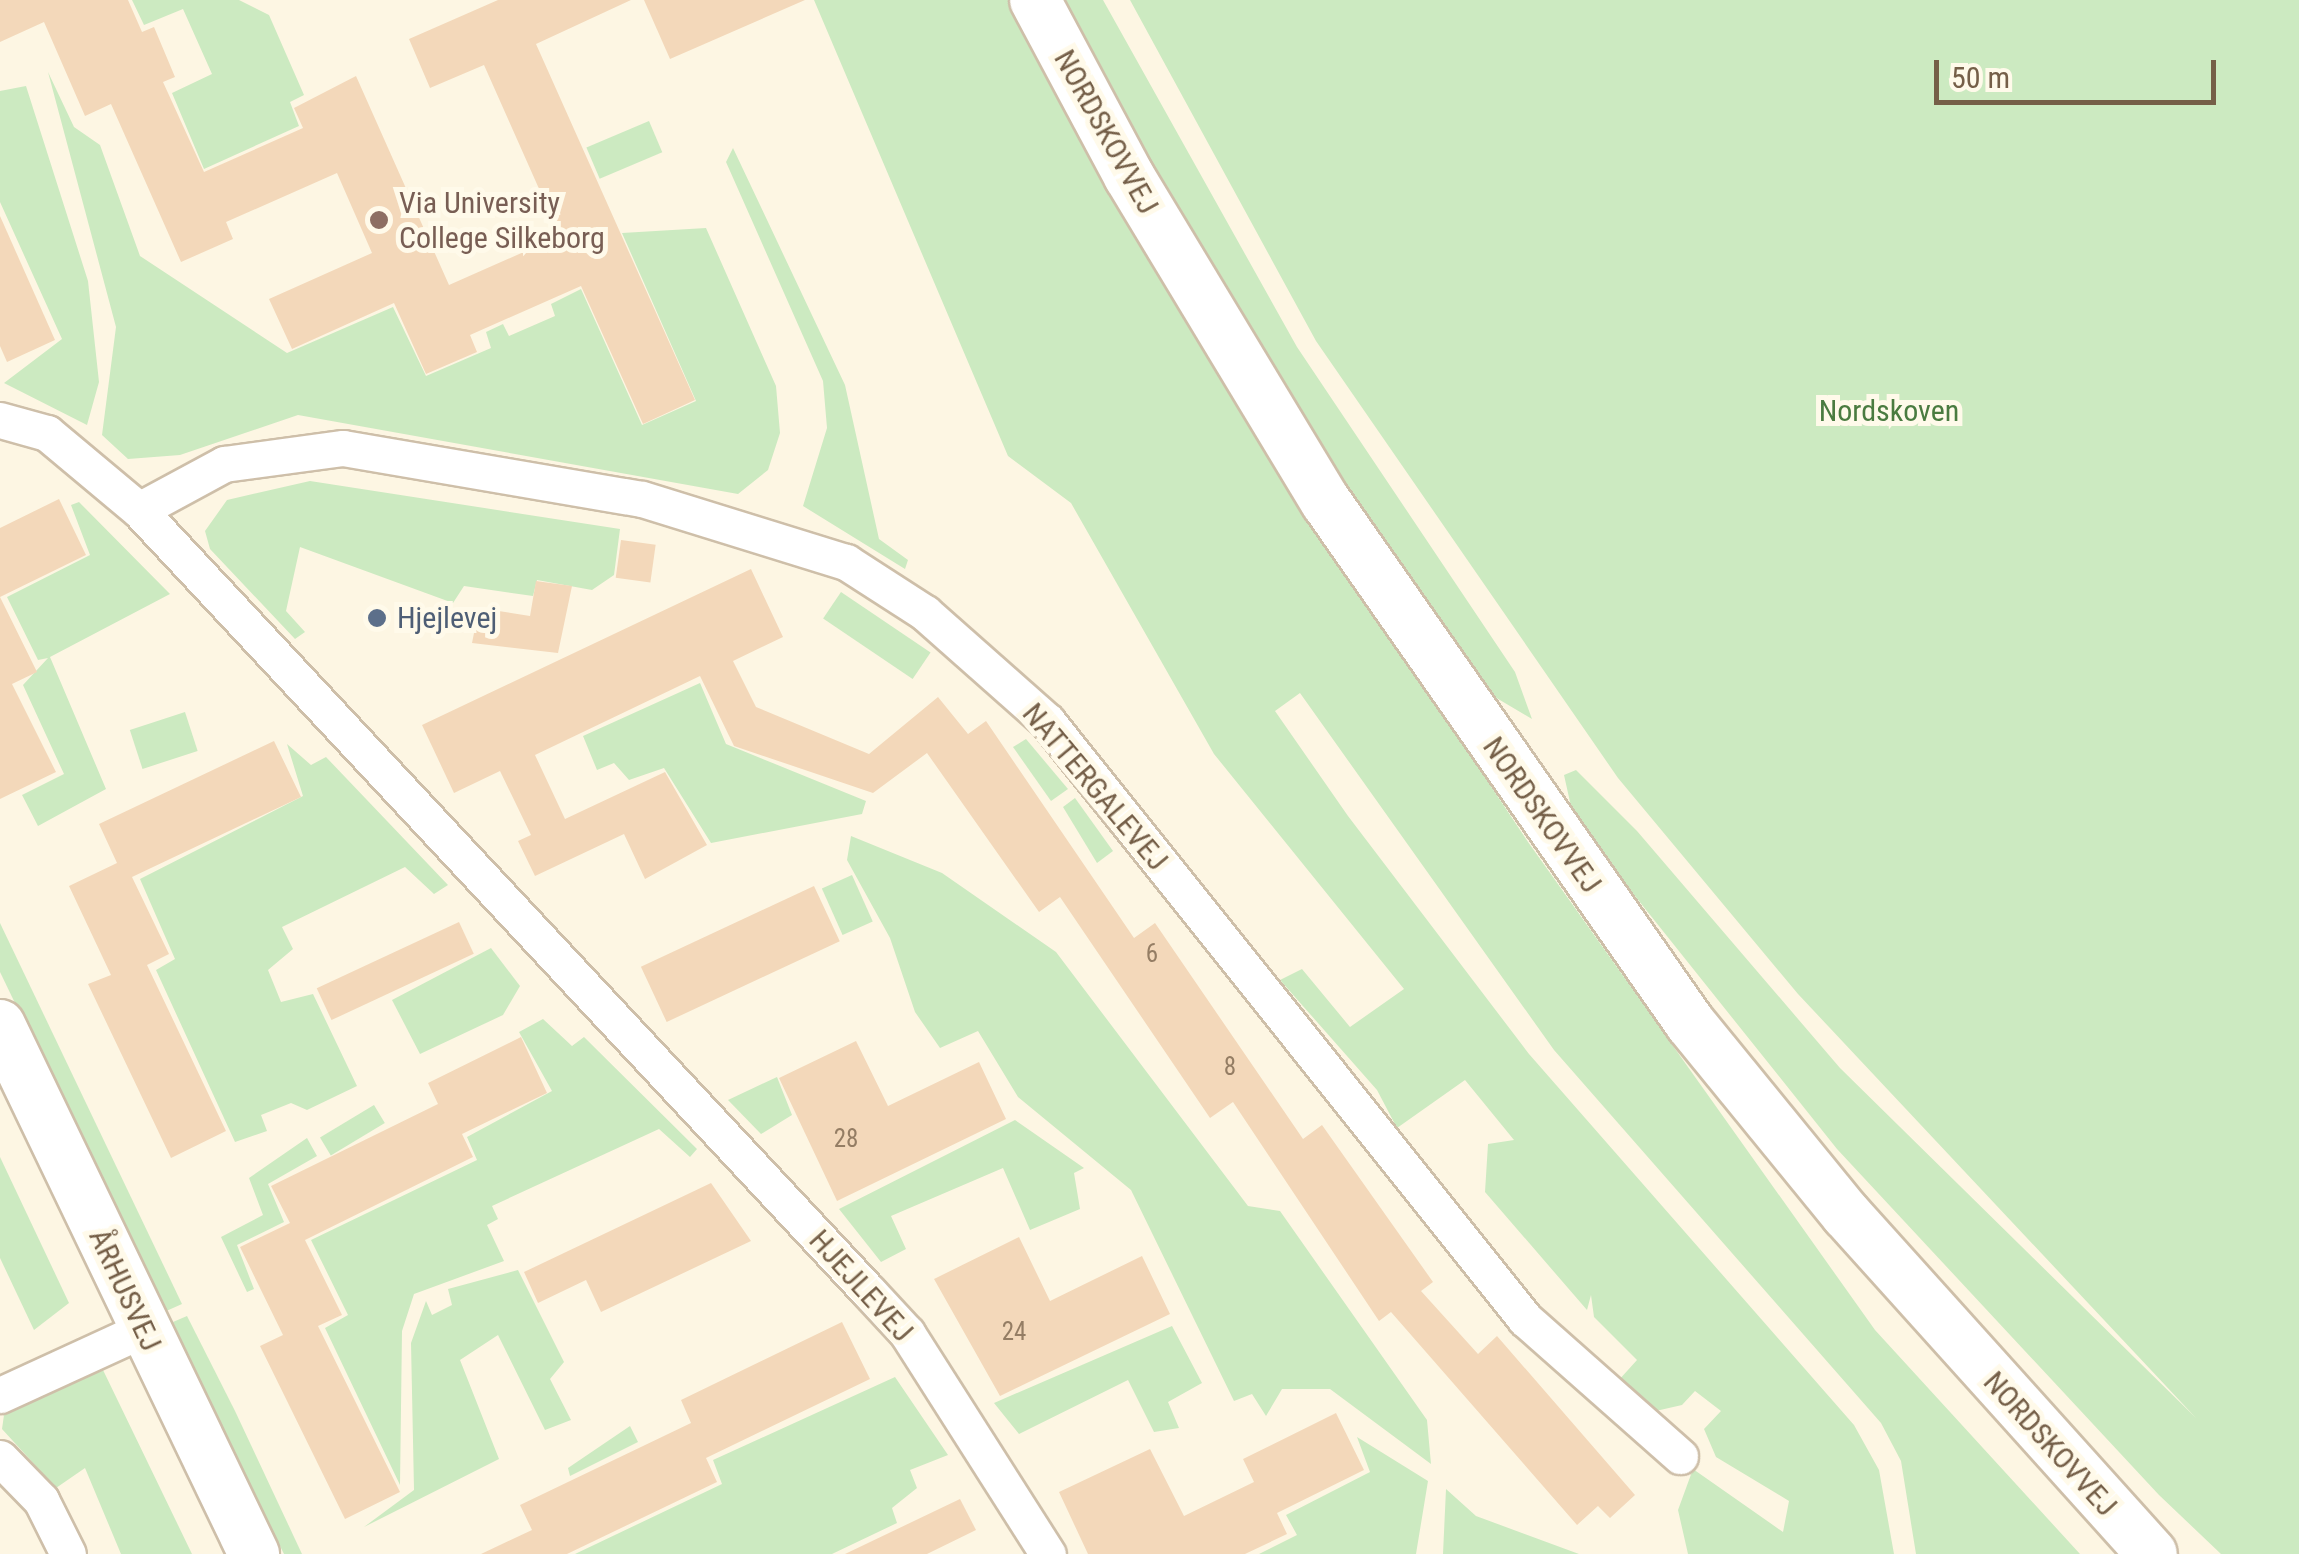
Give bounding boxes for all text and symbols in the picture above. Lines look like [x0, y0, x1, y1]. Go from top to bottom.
scale bar [1939, 40, 2222, 102]
street label: NORDSKOVVEJ [1046, 44, 1166, 220]
text: 50 m [1951, 60, 2010, 95]
place label: Via University College Silkeborg [399, 185, 605, 256]
marker: Via University College Silkeborg [368, 209, 390, 231]
park label: Nordskoven [1819, 393, 1959, 429]
place label: Hjejlevej [397, 600, 497, 636]
marker: Hjejlevej [366, 607, 388, 629]
street label: NATTERGALEVEJ [1015, 696, 1175, 878]
street label: NORDSKOVVEJ [1475, 730, 1609, 900]
house number: 6 [1146, 939, 1158, 969]
house number: 8 [1224, 1052, 1236, 1082]
house number: 28 [834, 1124, 858, 1154]
street label: ÅRHUSVEJ [81, 1223, 169, 1357]
street label: HJEJLEVEJ [801, 1223, 921, 1349]
house number: 24 [1002, 1317, 1026, 1347]
street label: NORDSKOVVEJ [1976, 1364, 2124, 1524]

